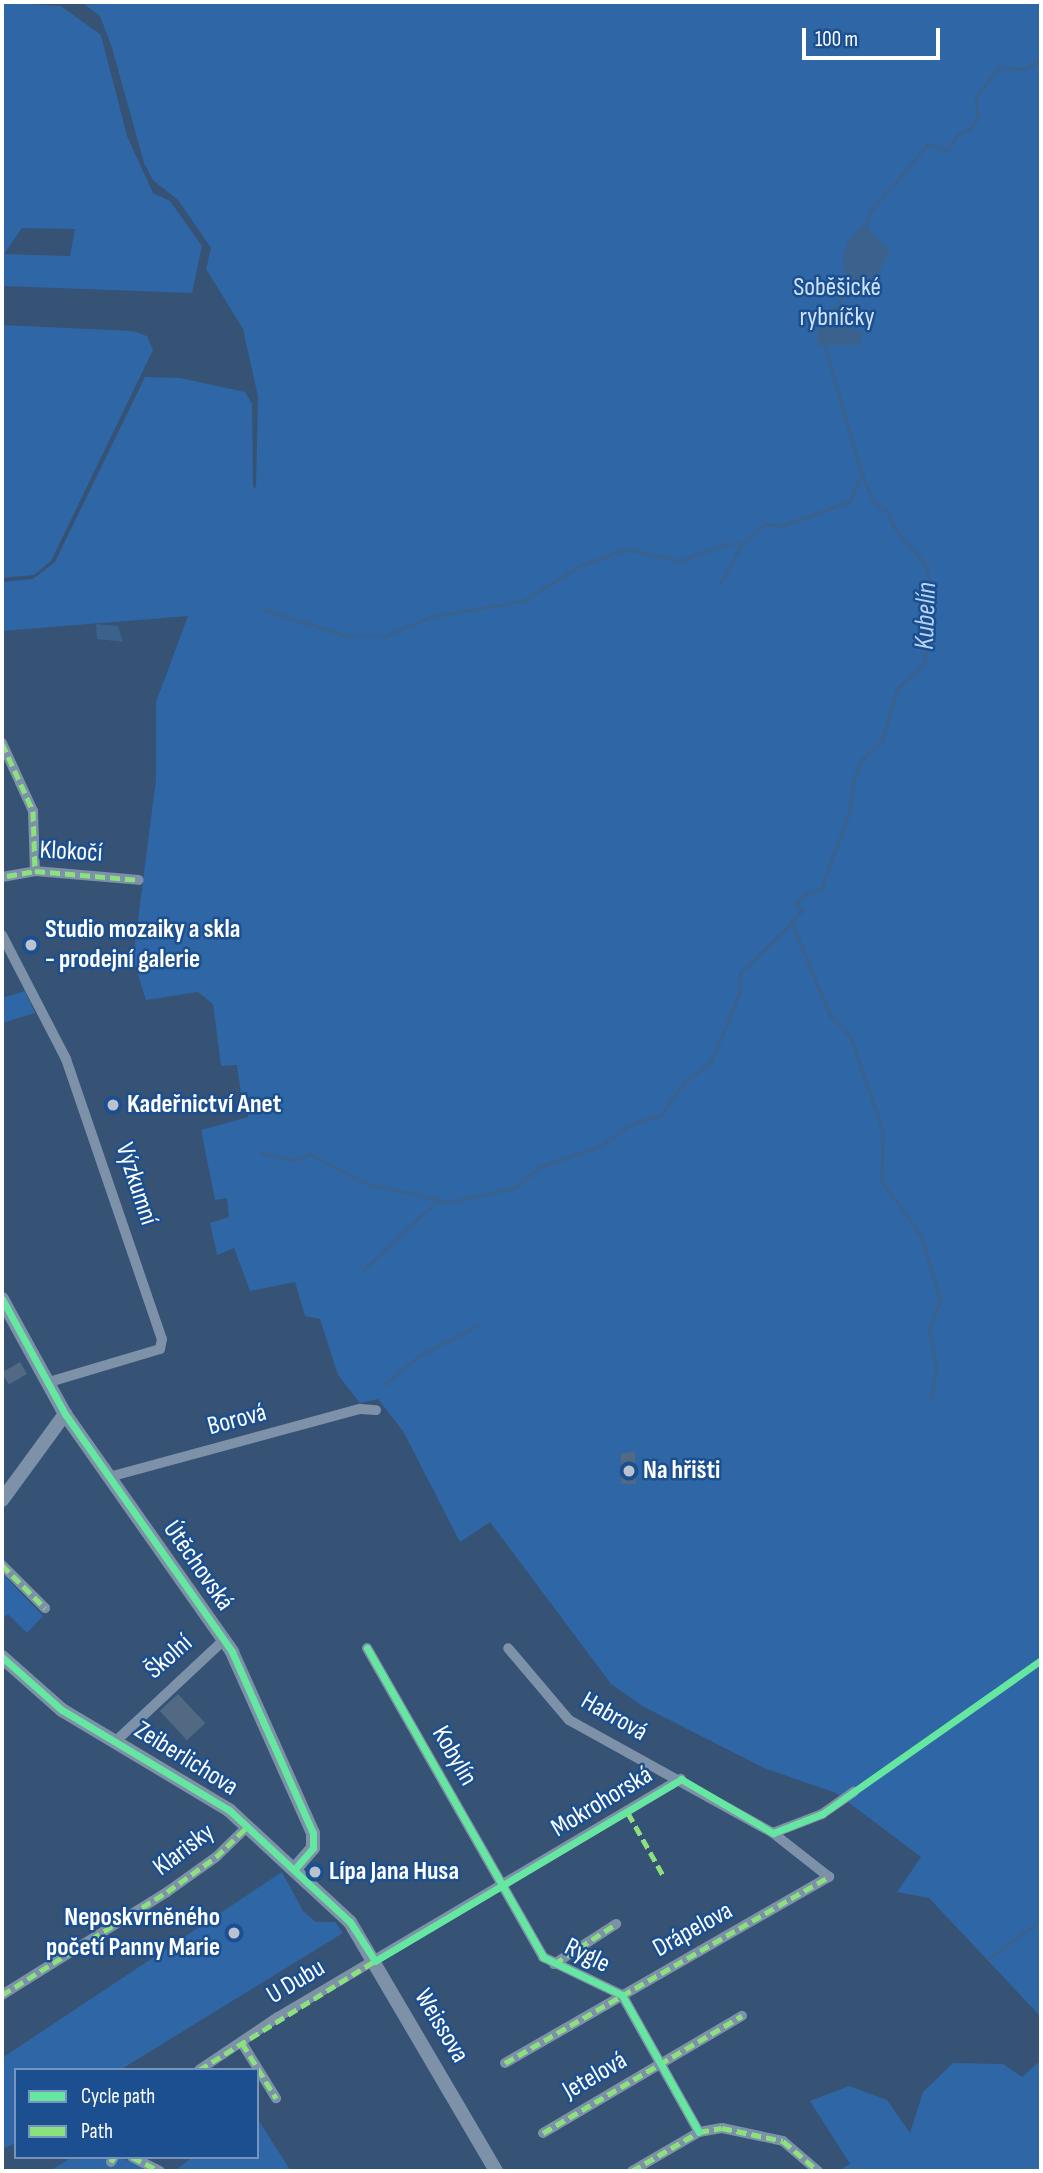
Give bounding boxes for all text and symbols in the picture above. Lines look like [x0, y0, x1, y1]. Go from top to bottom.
scale bar [805, 14, 943, 58]
text: 100 m [815, 27, 858, 52]
park label: Soběšické rybníčky [793, 272, 881, 334]
water label: Kubelín [908, 582, 944, 650]
street label: Klokočí [39, 835, 103, 869]
place label: Studio mozaiky a skla - prodejní galerie [45, 914, 240, 976]
marker: Studio mozaiky a skla - prodejní galerie [23, 937, 39, 953]
place label: Kadeřnictví Anet [127, 1089, 281, 1121]
marker: Kadeřnictví Anet [105, 1097, 121, 1113]
street label: Výzkumní [108, 1139, 164, 1229]
street label: Borová [204, 1397, 270, 1443]
place label: Na hřišti [643, 1455, 720, 1487]
marker: Na hřišti [621, 1463, 637, 1479]
street label: Útěchovská [156, 1515, 240, 1617]
street label: Školní [139, 1628, 199, 1686]
street label: Habrová [575, 1686, 653, 1748]
street label: Zeiberlichova [128, 1715, 244, 1803]
street label: Kobylín [425, 1721, 483, 1791]
street label: Mokrohorská [546, 1760, 658, 1844]
street label: Klarisky [147, 1817, 221, 1883]
place label: Lípa Jana Husa [329, 1856, 459, 1888]
marker: Lípa Jana Husa [307, 1864, 323, 1880]
street label: Drápelova [648, 1895, 738, 1965]
place label: Neposkvrněného početí Panny Marie [46, 1902, 220, 1964]
marker: Neposkvrněného početí Panny Marie [226, 1925, 242, 1941]
street label: Rygle [559, 1932, 615, 1980]
street label: U Dubu [261, 1953, 331, 2011]
street label: Weissova [407, 1983, 475, 2069]
street label: Jetelová [557, 2045, 633, 2107]
legend [14, 2068, 259, 2159]
text: Cycle path [81, 2084, 155, 2109]
text: Path [81, 2119, 113, 2144]

